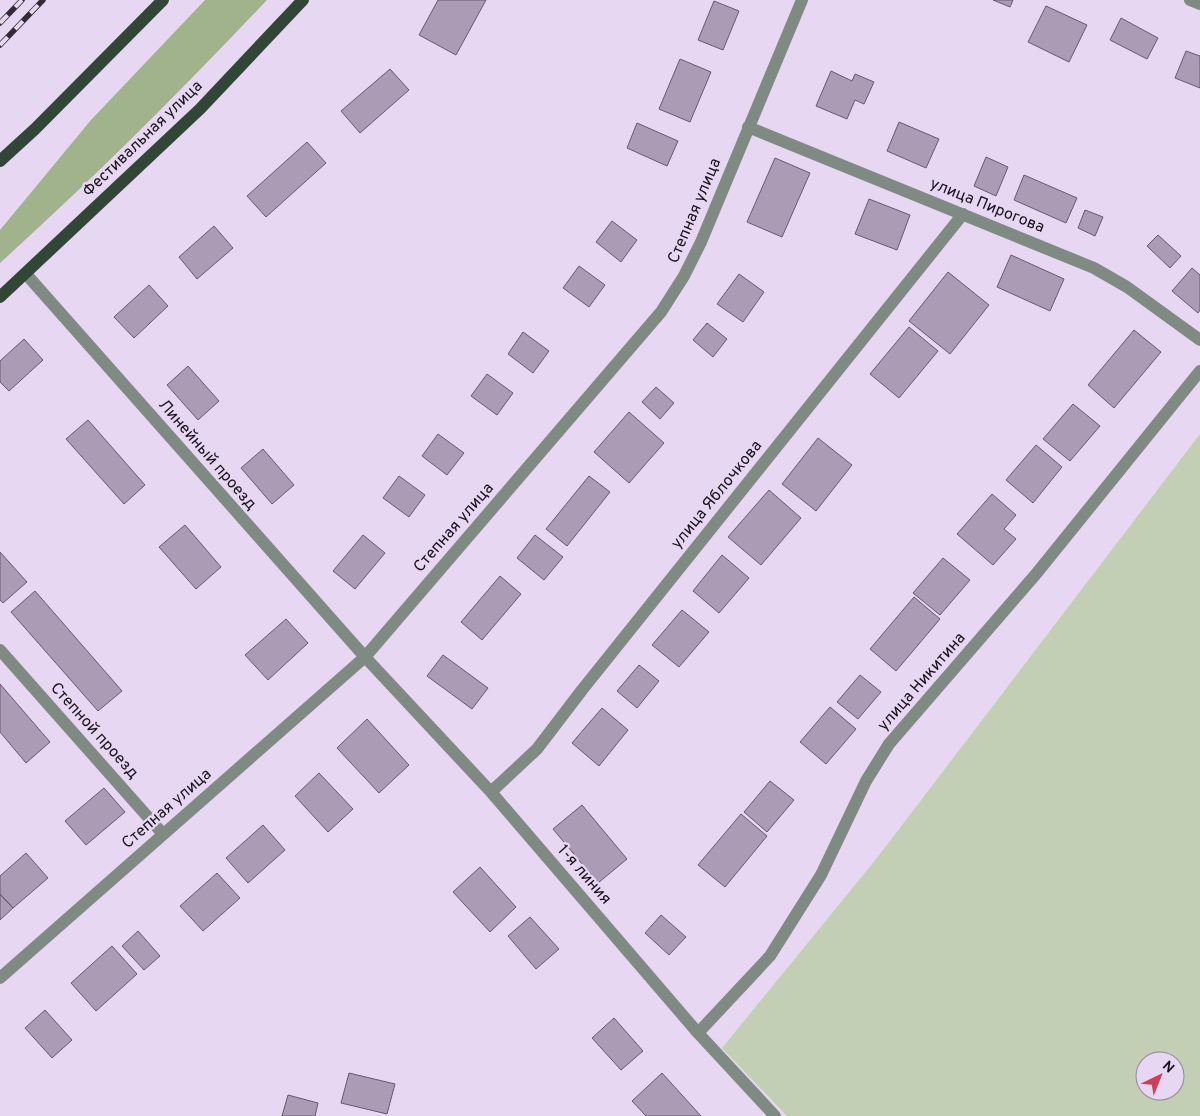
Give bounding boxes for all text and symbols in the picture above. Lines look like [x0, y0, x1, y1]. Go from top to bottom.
street label: Фестивальная улица [79, 77, 207, 201]
street label: Степная улица [664, 155, 726, 267]
street label: улица Пирогова [927, 174, 1047, 238]
street label: Линейный проезд [153, 395, 261, 515]
street label: улица Яблочкова [667, 437, 767, 553]
street label: Степная улица [410, 479, 498, 577]
street label: улица Никитина [874, 629, 970, 735]
street label: Степной проезд [45, 679, 143, 783]
street label: Степная улица [118, 765, 216, 853]
street label: 1-я линия [553, 841, 615, 909]
north arrow [1135, 1051, 1185, 1101]
text: N [1158, 1058, 1177, 1077]

